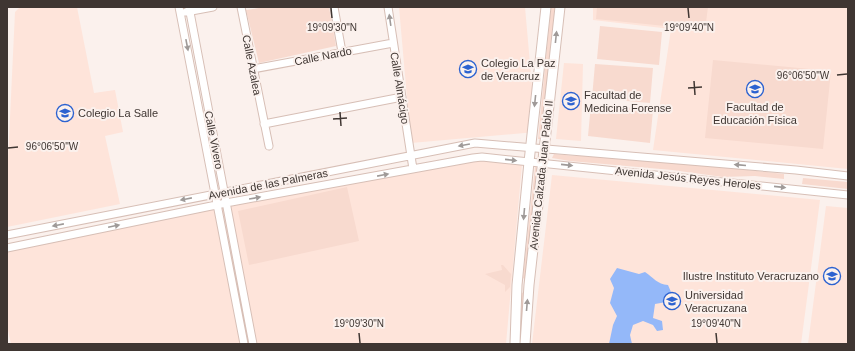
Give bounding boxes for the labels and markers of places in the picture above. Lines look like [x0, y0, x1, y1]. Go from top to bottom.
place label: Colegio La Paz de Veracruz [481, 57, 556, 82]
school or university icon: Colegio La Paz de Veracruz [458, 59, 478, 79]
school or university icon: Facultad de Educación Física [745, 79, 765, 99]
place label: Facultad de Medicina Forense [584, 89, 671, 114]
school or university icon: Facultad de Medicina Forense [561, 91, 581, 111]
place label: Facultad de Educación Física [713, 101, 798, 126]
school or university icon: Colegio La Salle [55, 103, 75, 123]
place label: Colegio La Salle [78, 107, 158, 119]
school or university icon: Ilustre Instituto Veracruzano [822, 266, 842, 286]
place label: Ilustre Instituto Veracruzano [683, 270, 819, 282]
place label: Universidad Veracruzana [685, 289, 748, 314]
school or university icon: Universidad Veracruzana [662, 291, 682, 311]

